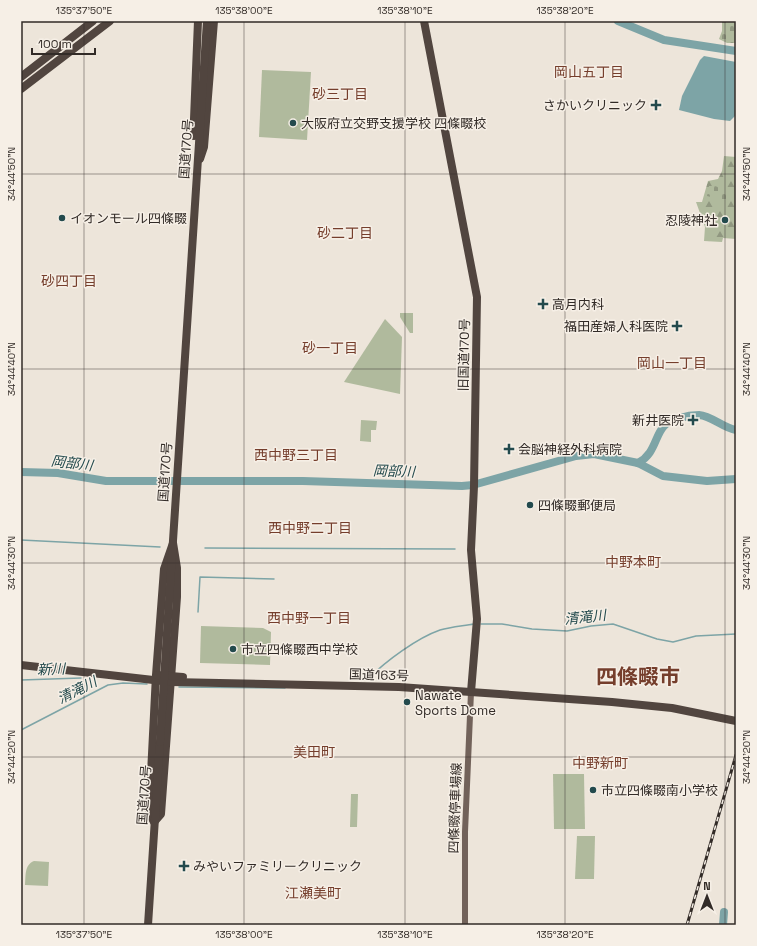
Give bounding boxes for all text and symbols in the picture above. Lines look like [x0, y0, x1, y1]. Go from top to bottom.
text: 135°37'50"E [56, 4, 113, 17]
text: 135°38'00"E [215, 4, 273, 17]
text: 135°38'10"E [377, 4, 433, 17]
text: 135°38'20"E [536, 4, 594, 17]
scale bar [32, 30, 95, 56]
text: 100 m [38, 36, 72, 52]
district label: 岡山五丁目 [554, 63, 624, 81]
district label: 砂三丁目 [312, 85, 368, 103]
place label: さかいクリニック [543, 97, 647, 114]
marker: さかいクリニック [650, 99, 662, 111]
place label: 大阪府立交野支援学校 四條畷校 [301, 115, 486, 132]
street label: 国道170号 [175, 118, 197, 180]
marker: 大阪府立交野支援学校 四條畷校 [288, 118, 298, 128]
text: 34°44'50"N [5, 147, 18, 201]
text: 34°44'50"N [740, 147, 753, 201]
place label: イオンモール四條畷 [70, 210, 187, 227]
place label: 忍陵神社 [665, 212, 717, 229]
marker: イオンモール四條畷 [57, 213, 67, 223]
marker: 忍陵神社 [720, 215, 730, 225]
district label: 砂二丁目 [317, 224, 373, 242]
district label: 砂四丁目 [41, 272, 97, 290]
place label: 高月内科 [552, 296, 604, 313]
marker: 高月内科 [537, 298, 549, 310]
street label: 旧国道170号 [455, 318, 473, 392]
place label: 福田産婦人科医院 [564, 318, 668, 335]
marker: 福田産婦人科医院 [671, 320, 683, 332]
district label: 砂一丁目 [302, 339, 358, 357]
text: 34°44'40"N [5, 342, 18, 396]
text: 34°44'40"N [740, 342, 753, 396]
district label: 岡山一丁目 [637, 354, 707, 372]
place label: 新井医院 [632, 412, 684, 429]
marker: 新井医院 [687, 414, 699, 426]
street label: 国道170号 [154, 441, 176, 503]
place label: 会脳神経外科病院 [518, 441, 622, 458]
marker: 会脳神経外科病院 [503, 443, 515, 455]
district label: 西中野三丁目 [254, 446, 338, 464]
water label: 岡部川 [50, 452, 96, 475]
water label: 岡部川 [373, 461, 417, 481]
place label: 四條畷郵便局 [538, 497, 616, 514]
marker: 四條畷郵便局 [525, 500, 535, 510]
district label: 西中野二丁目 [268, 519, 352, 537]
text: 34°44'30"N [5, 536, 18, 590]
text: 34°44'30"N [740, 536, 753, 590]
district label: 中野本町 [605, 553, 661, 571]
water label: 清滝川 [563, 606, 609, 628]
district label: 西中野一丁目 [267, 609, 351, 627]
place label: 市立四條畷西中学校 [241, 641, 358, 658]
marker: 市立四條畷西中学校 [228, 644, 238, 654]
water label: 新川 [37, 659, 67, 678]
district label: 四條畷市 [596, 663, 680, 690]
street label: 国道163号 [349, 665, 409, 685]
water label: 清滝川 [54, 672, 102, 708]
place label: Nawate Sports Dome [415, 687, 496, 719]
marker: Nawate Sports Dome [402, 697, 412, 707]
text: 34°44'20"N [5, 730, 18, 784]
text: 34°44'20"N [740, 730, 753, 784]
district label: 美田町 [293, 743, 335, 761]
district label: 中野新町 [572, 754, 628, 772]
street label: 四條畷停車場線 [445, 762, 465, 854]
street label: 国道170号 [133, 764, 155, 826]
place label: 市立四條畷南小学校 [601, 782, 718, 799]
marker: 市立四條畷南小学校 [588, 785, 598, 795]
place label: みやいファミリークリニック [193, 858, 362, 875]
marker: みやいファミリークリニック [178, 860, 190, 872]
north arrow [687, 876, 727, 916]
text: N [703, 879, 711, 893]
district label: 江瀬美町 [285, 884, 341, 902]
text: 135°37'50"E [56, 928, 113, 941]
text: 135°38'00"E [215, 928, 273, 941]
text: 135°38'10"E [377, 928, 433, 941]
text: 135°38'20"E [536, 928, 594, 941]

